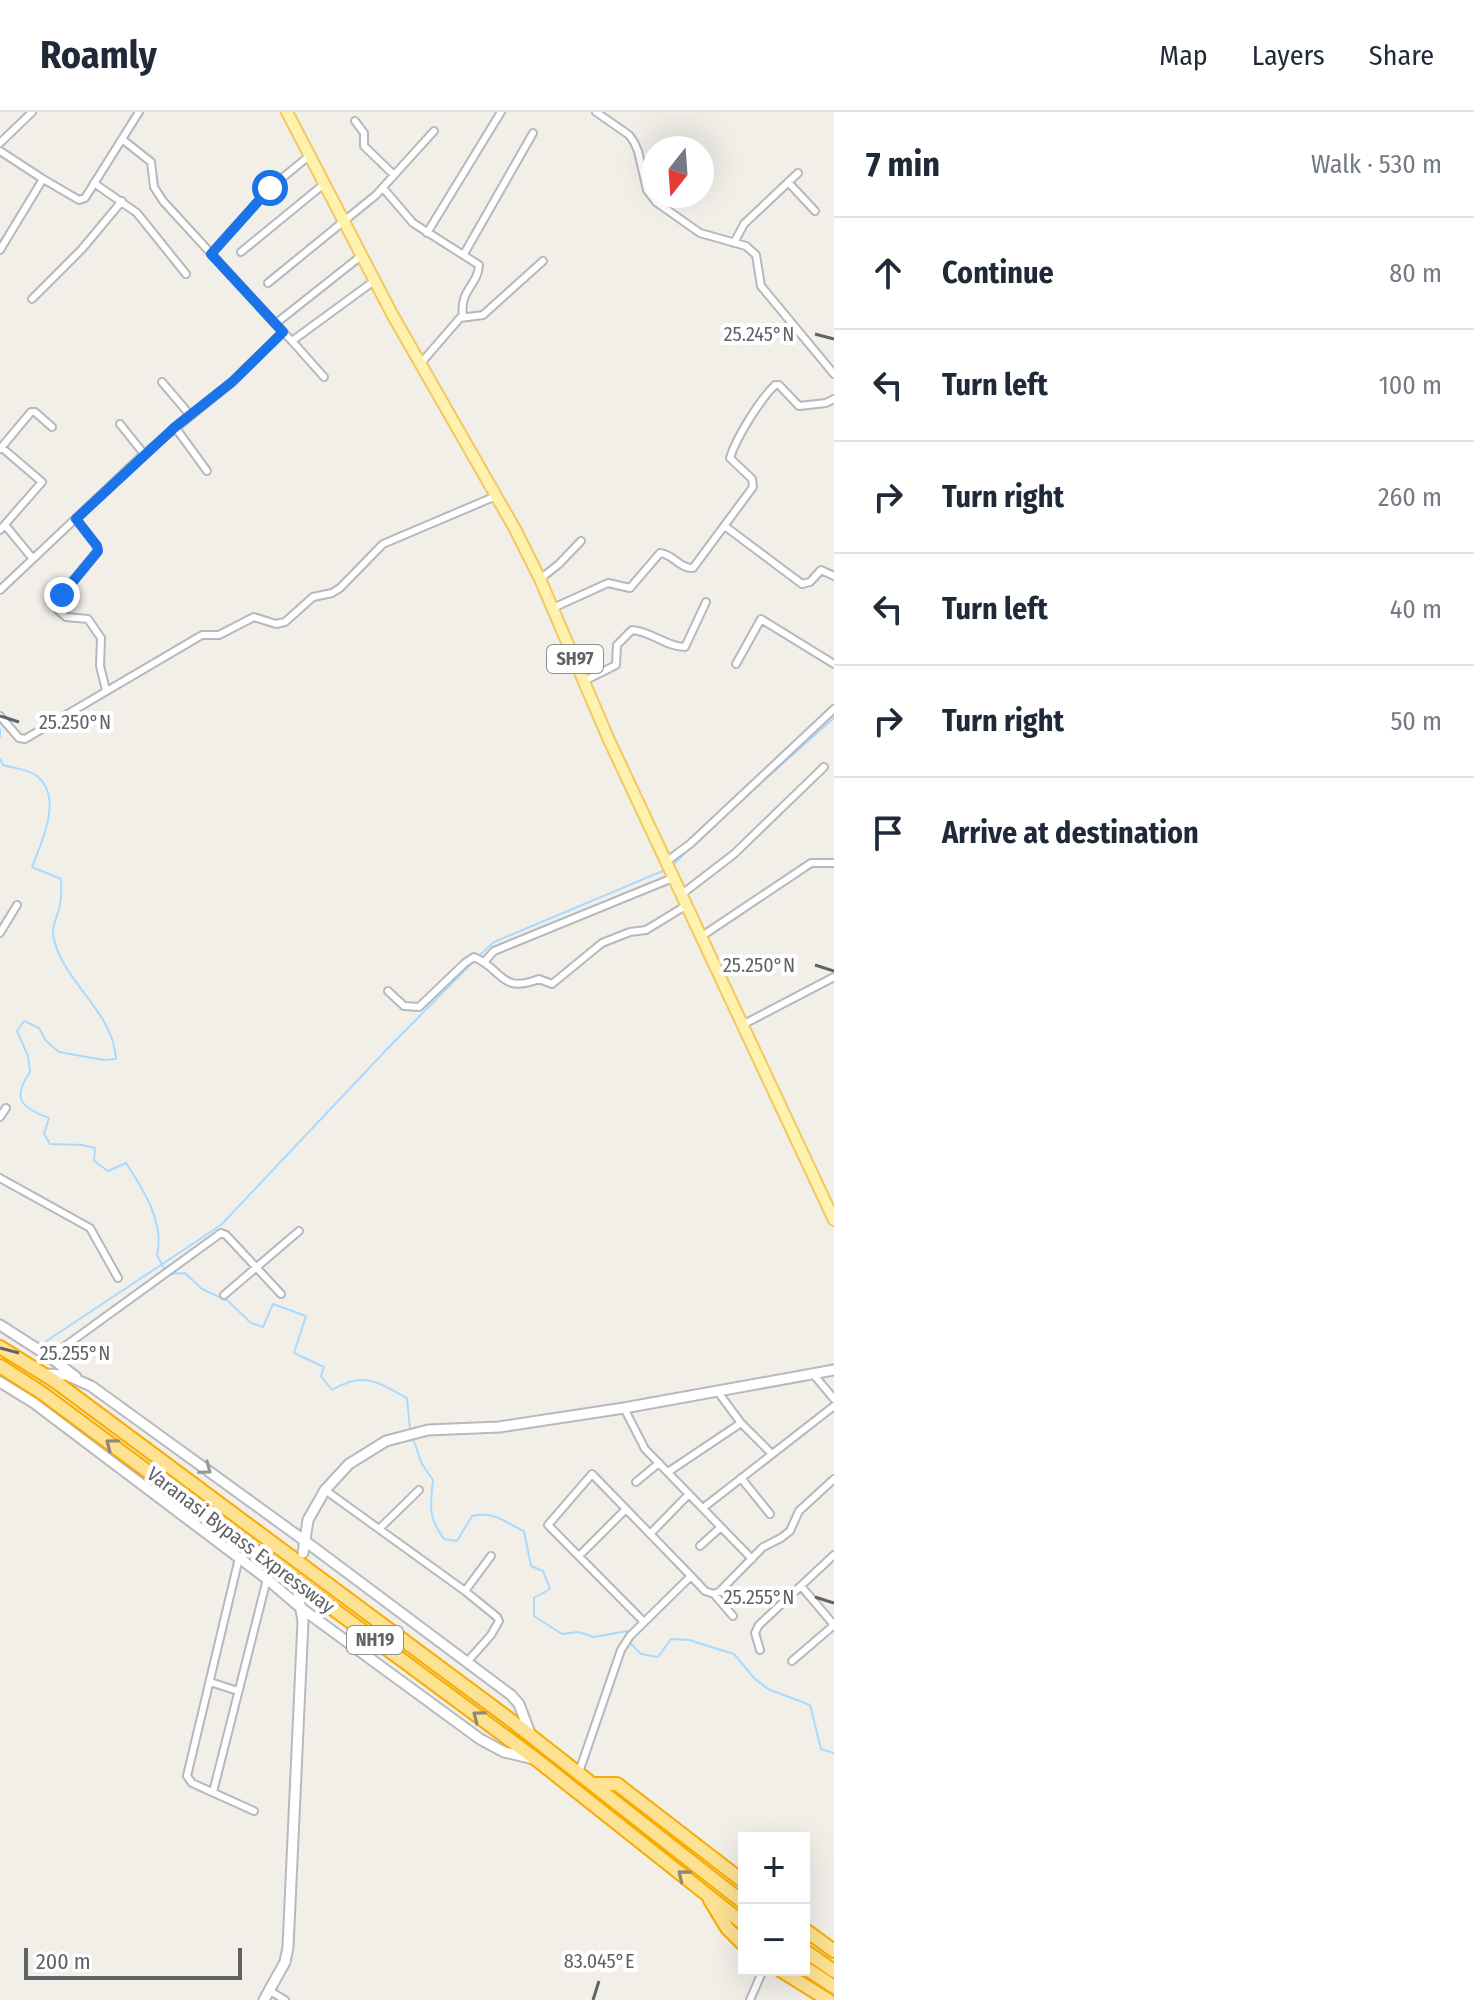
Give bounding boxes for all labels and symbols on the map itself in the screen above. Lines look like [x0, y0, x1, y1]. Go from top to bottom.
north arrow [642, 136, 714, 208]
route start [252, 170, 288, 206]
text: 25.245°N [724, 322, 794, 346]
route end [44, 577, 80, 613]
road number: SH97 [547, 645, 603, 673]
text: 25.250°N [39, 710, 111, 734]
text: 25.250°N [723, 953, 795, 977]
text: 25.255°N [40, 1341, 110, 1365]
one-way arrow [106, 1439, 120, 1454]
one-way arrow [197, 1459, 211, 1474]
street label: Varanasi Bypass Expressway [143, 1462, 340, 1618]
text: 25.255°N [724, 1585, 794, 1609]
road number: NH19 [347, 1626, 403, 1654]
one-way arrow [472, 1711, 486, 1725]
one-way arrow [677, 1870, 692, 1884]
scale bar [24, 1944, 242, 1980]
text: 83.045°E [564, 1949, 634, 1973]

